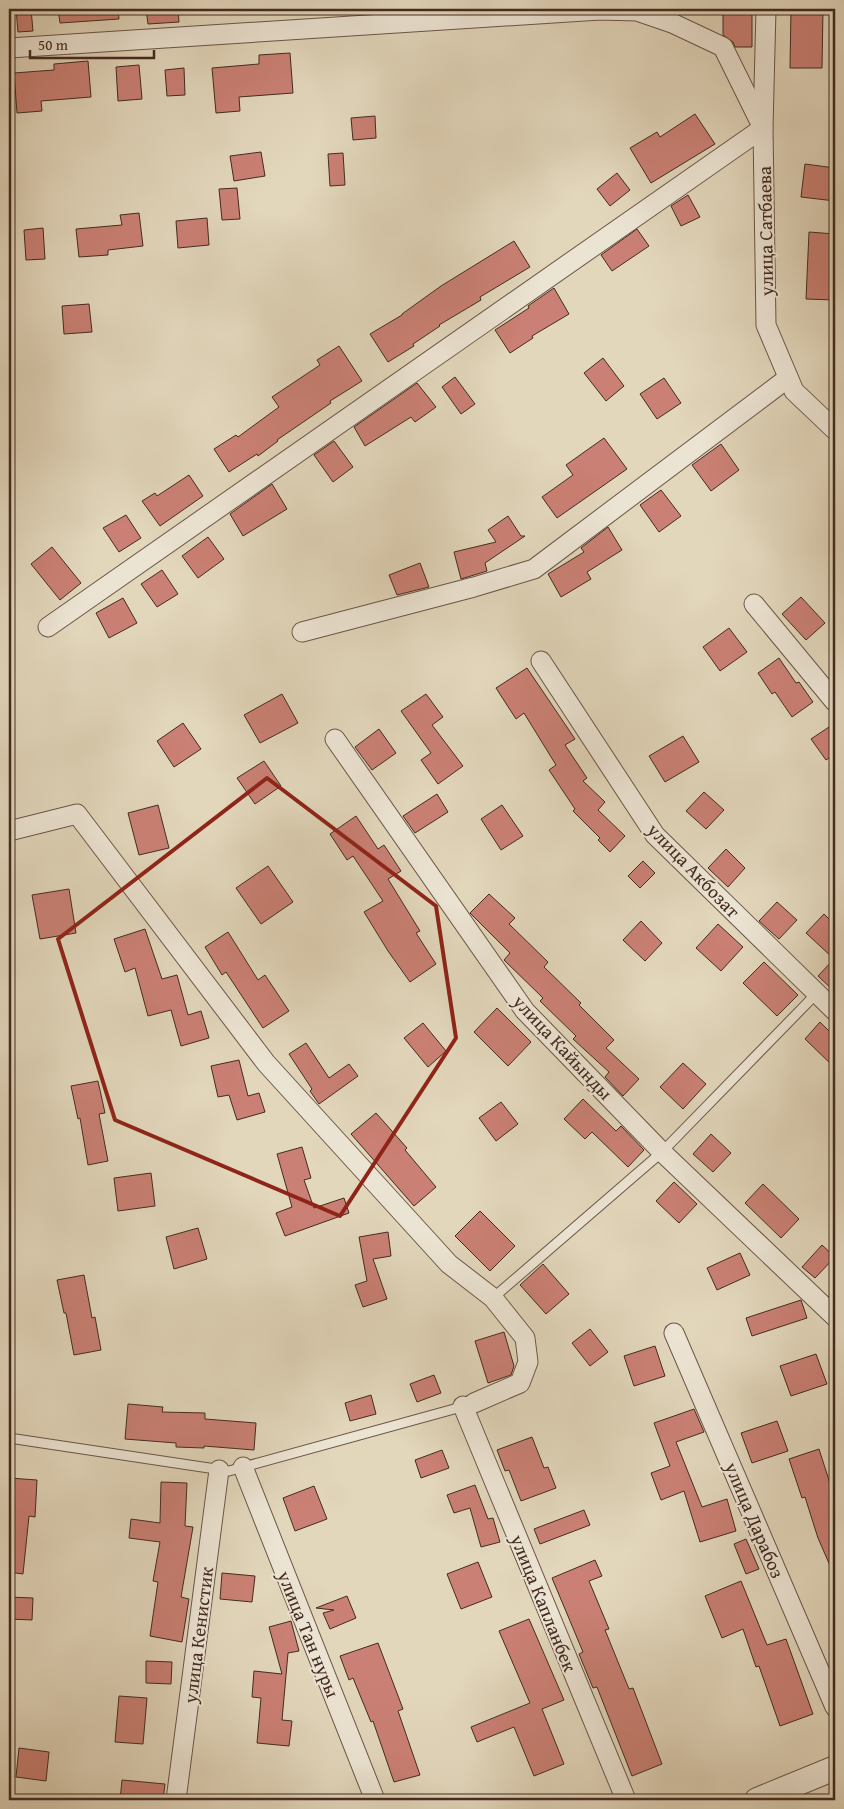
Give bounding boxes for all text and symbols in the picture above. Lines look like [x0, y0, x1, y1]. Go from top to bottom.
scale bar [30, 28, 154, 60]
text: 50 m [38, 34, 69, 55]
street label: улица Сатбаева [750, 166, 780, 297]
street label: улица Акбозат [641, 815, 747, 924]
street label: улица Кайынды [506, 987, 619, 1106]
street label: улица Дарабоз [718, 1457, 792, 1582]
street label: улица Капланбек [503, 1529, 584, 1676]
street label: улица Кенистик [176, 1565, 220, 1706]
street label: улица Тан нуры [270, 1565, 347, 1702]

